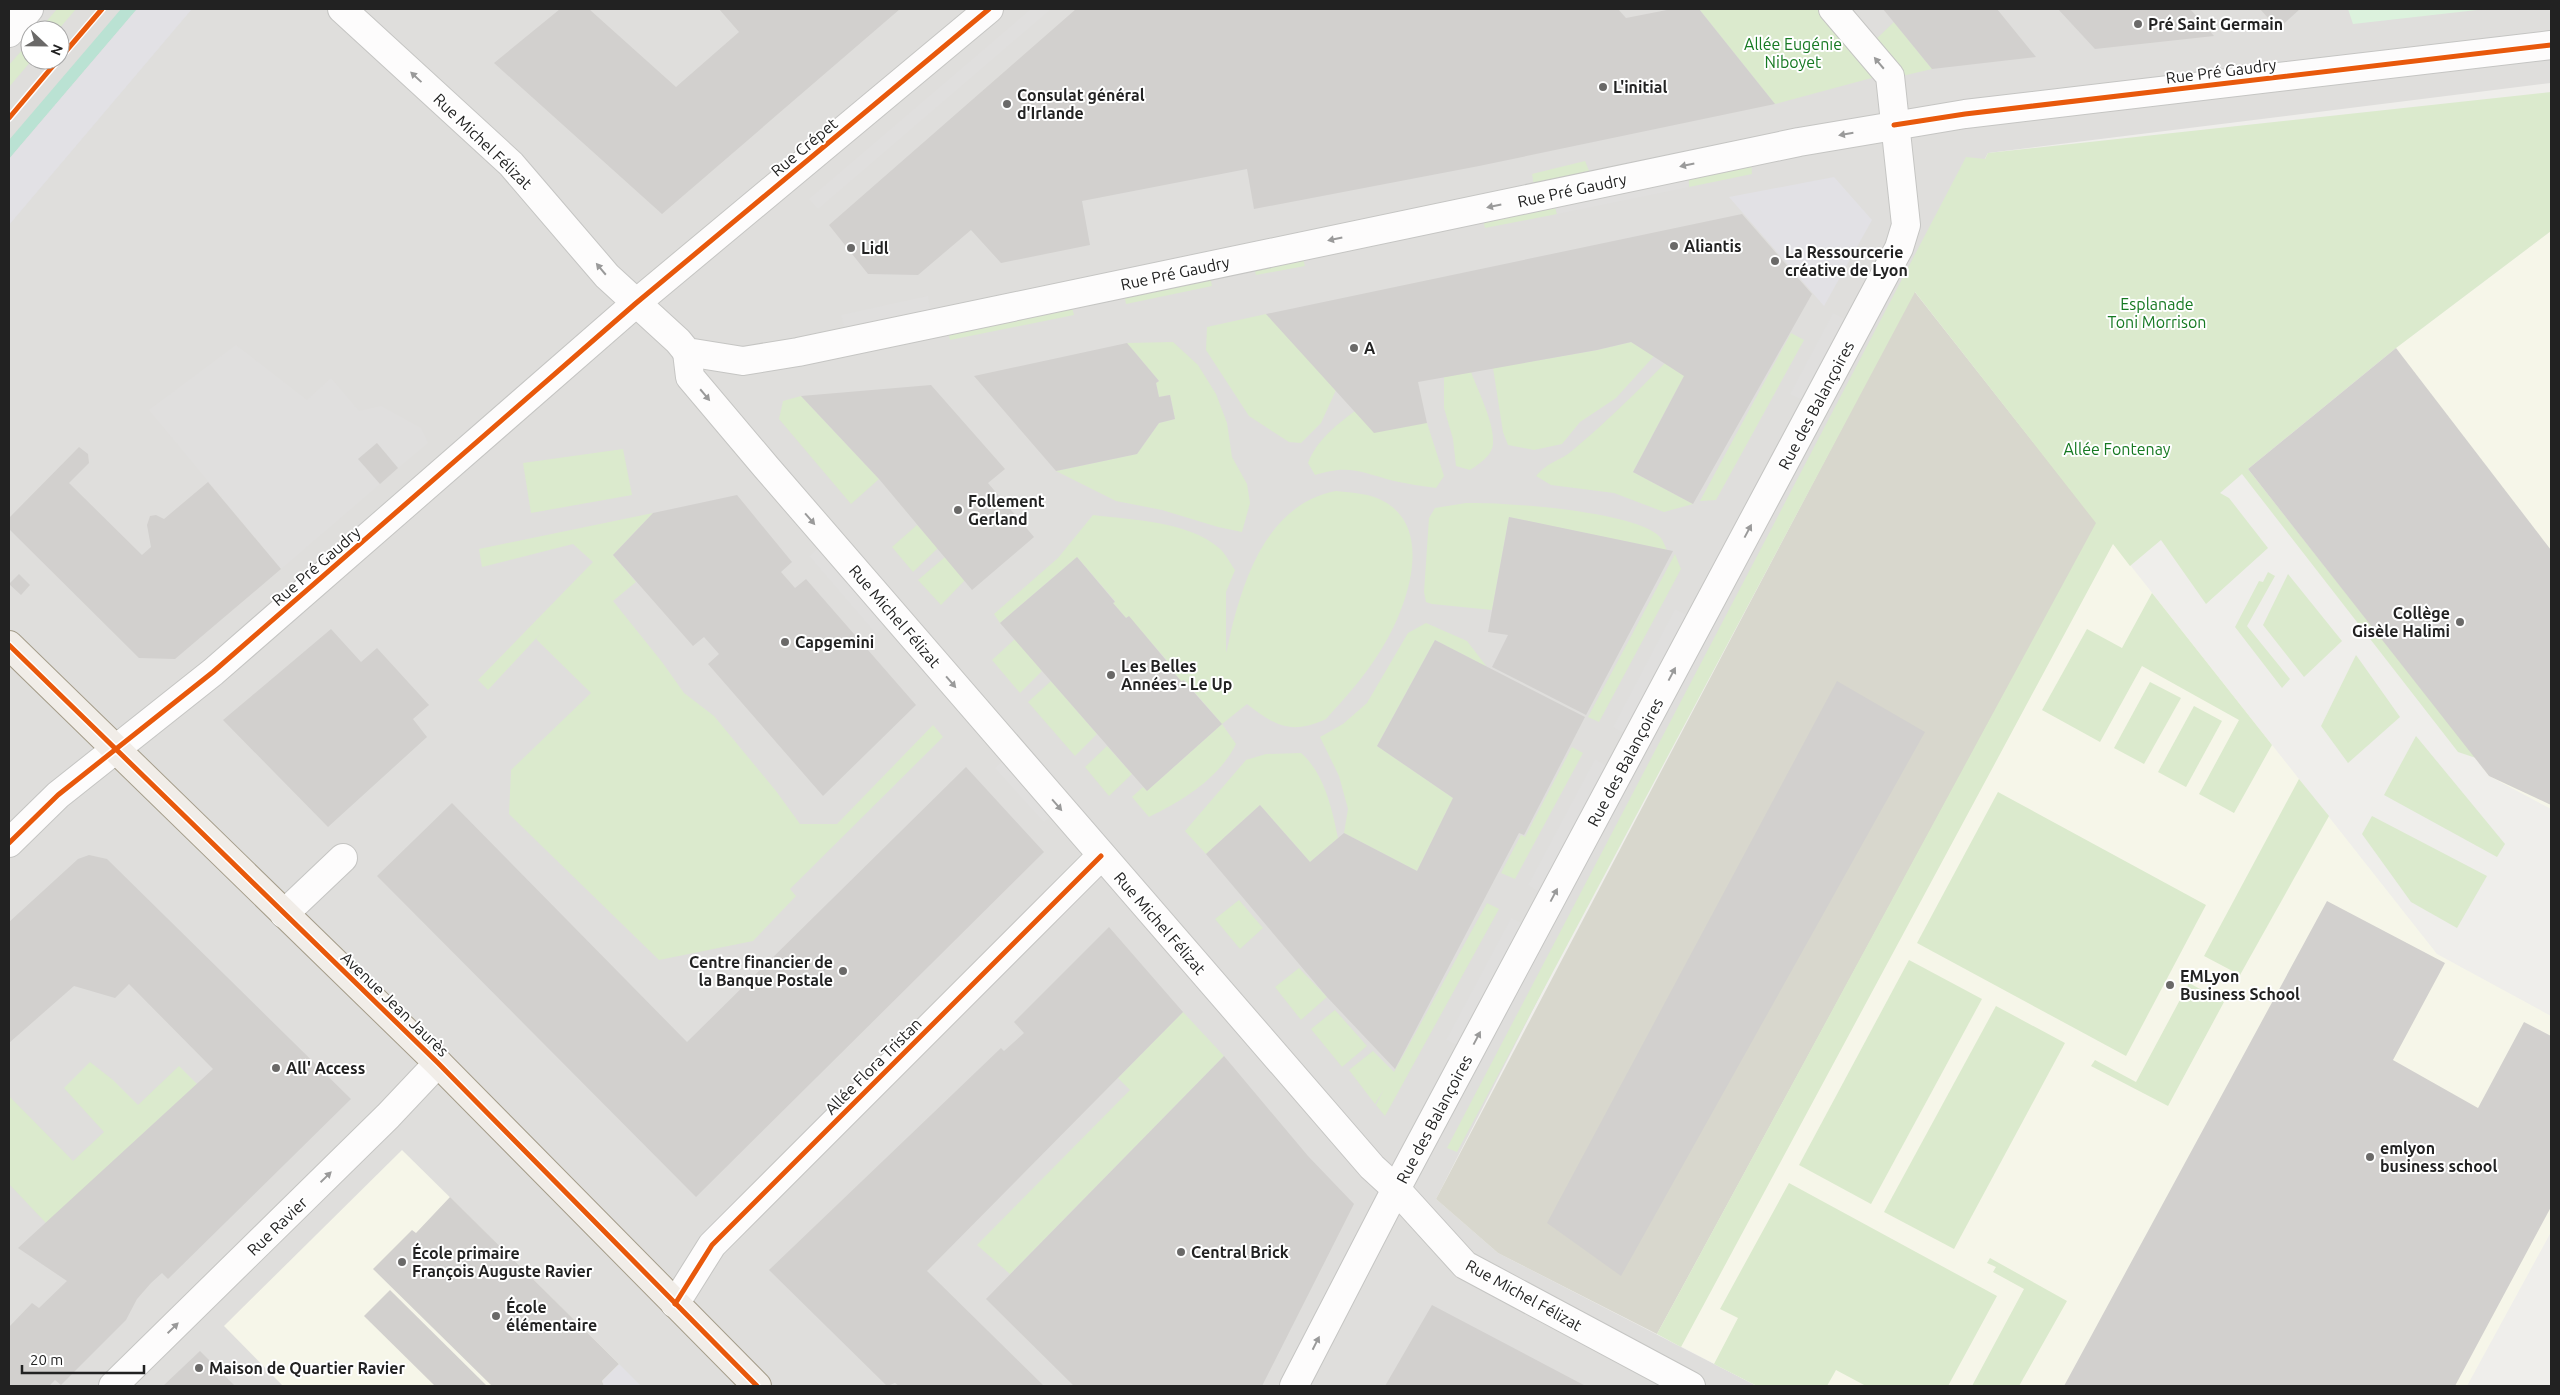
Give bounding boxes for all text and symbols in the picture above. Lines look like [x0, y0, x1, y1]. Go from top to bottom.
place label: Pré Saint Germain [2148, 15, 2283, 33]
marker: Pré Saint Germain [2132, 18, 2144, 30]
north arrow [20, 20, 70, 70]
park label: Allée Eugénie Niboyet [1744, 35, 1842, 71]
text: N [48, 42, 66, 58]
street label: Rue Pré Gaudry [2165, 55, 2278, 87]
one-way arrow [1874, 57, 1885, 69]
one-way arrow [410, 71, 422, 83]
place label: L'initial [1613, 78, 1667, 96]
marker: L'initial [1597, 81, 1609, 93]
place label: Consulat général d'Irlande [1017, 86, 1145, 122]
street label: Rue Michel Félizat [430, 89, 536, 193]
marker: Consulat général d'Irlande [1001, 98, 1013, 110]
street label: Rue Crépet [767, 114, 841, 180]
one-way arrow [1838, 130, 1854, 138]
one-way arrow [1679, 162, 1695, 170]
street label: Rue Pré Gaudry [1516, 170, 1629, 210]
one-way arrow [1486, 202, 1501, 210]
one-way arrow [1326, 236, 1342, 244]
place label: Aliantis [1684, 237, 1742, 255]
place label: Lidl [861, 239, 889, 257]
marker: Aliantis [1668, 240, 1680, 252]
marker: Lidl [845, 242, 857, 254]
place label: La Ressourcerie créative de Lyon [1785, 243, 1908, 279]
street label: Rue Pré Gaudry [1119, 253, 1232, 293]
marker: La Ressourcerie créative de Lyon [1769, 255, 1781, 267]
one-way arrow [595, 264, 607, 276]
park label: Esplanade Toni Morrison [2108, 295, 2206, 331]
street label: Rue des Balançoires [1775, 338, 1857, 472]
place label: A [1364, 339, 1376, 357]
marker: A [1348, 342, 1360, 354]
one-way arrow [700, 388, 711, 401]
park label: Allée Fontenay [2063, 440, 2171, 458]
place label: Follement Gerland [968, 492, 1045, 528]
marker: Follement Gerland [952, 504, 964, 516]
one-way arrow [805, 512, 816, 525]
street label: Rue Pré Gaudry [268, 523, 364, 609]
one-way arrow [1744, 524, 1752, 538]
street label: Rue Michel Félizat [846, 561, 945, 671]
place label: Collège Gisèle Halimi [2352, 604, 2450, 640]
marker: Collège Gisèle Halimi [2454, 616, 2466, 628]
place label: Capgemini [795, 633, 874, 651]
marker: Capgemini [779, 636, 791, 648]
place label: Les Belles Années - Le Up [1121, 657, 1232, 693]
one-way arrow [1668, 667, 1676, 682]
marker: Les Belles Années - Le Up [1105, 669, 1117, 681]
one-way arrow [945, 675, 957, 687]
street label: Rue des Balançoires [1584, 695, 1666, 829]
one-way arrow [1051, 798, 1063, 810]
street label: Rue Michel Félizat [1111, 868, 1210, 978]
one-way arrow [1550, 888, 1558, 902]
street label: Avenue Jean Jaurès [338, 948, 452, 1060]
place label: Centre financier de la Banque Postale [689, 953, 833, 989]
marker: Centre financier de la Banque Postale [837, 965, 849, 977]
place label: EMLyon Business School [2180, 967, 2300, 1003]
marker: EMLyon Business School [2164, 979, 2176, 991]
street label: Allée Flora Tristan [821, 1014, 925, 1118]
one-way arrow [1473, 1031, 1482, 1045]
street label: Rue des Balançoires [1393, 1052, 1475, 1186]
place label: All' Access [286, 1059, 365, 1077]
marker: All' Access [270, 1062, 282, 1074]
place label: emlyon business school [2380, 1139, 2497, 1175]
marker: emlyon business school [2364, 1151, 2376, 1163]
one-way arrow [320, 1171, 332, 1183]
street label: Rue Ravier [243, 1193, 311, 1259]
place label: École primaire François Auguste Ravier [412, 1242, 593, 1281]
place label: Central Brick [1191, 1243, 1289, 1261]
marker: Central Brick [1175, 1246, 1187, 1258]
marker: École primaire François Auguste Ravier [396, 1256, 408, 1268]
street label: Rue Michel Félizat [1463, 1256, 1586, 1335]
place label: École élémentaire [506, 1296, 597, 1334]
marker: École élémentaire [490, 1310, 502, 1322]
one-way arrow [167, 1322, 179, 1334]
one-way arrow [1312, 1336, 1320, 1350]
scale bar [22, 1342, 145, 1374]
text: 20 m [30, 1351, 63, 1368]
place label: Maison de Quartier Ravier [209, 1359, 405, 1377]
marker: Maison de Quartier Ravier [193, 1362, 205, 1374]

